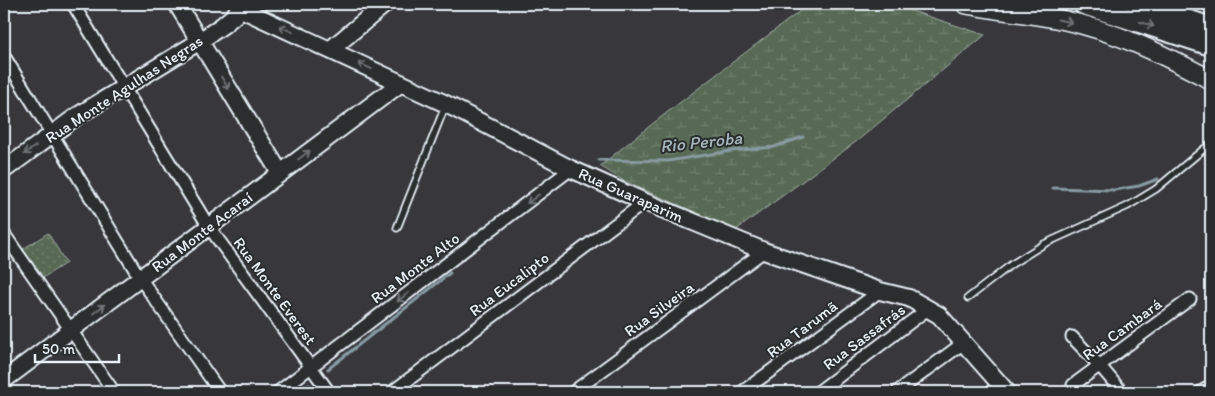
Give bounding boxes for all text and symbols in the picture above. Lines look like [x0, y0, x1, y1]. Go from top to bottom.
one-way arrow [1056, 17, 1072, 26]
one-way arrow [1138, 20, 1154, 30]
one-way arrow [279, 24, 294, 34]
street label: Rua Monte Agulhas Negras [42, 31, 206, 147]
one-way arrow [358, 61, 373, 71]
one-way arrow [221, 75, 231, 89]
water label: Rio Peroba [659, 127, 744, 157]
one-way arrow [23, 145, 37, 155]
one-way arrow [297, 150, 310, 161]
street label: Rua Guaraparim [576, 163, 687, 227]
street label: Rua Monte Acaraí [148, 188, 256, 276]
one-way arrow [527, 193, 540, 204]
street label: Rua Monte Alto [367, 228, 463, 308]
street label: Rua Monte Everest [230, 234, 320, 348]
street label: Rua Eucalipto [465, 248, 553, 320]
street label: Rua Silveira [620, 277, 698, 341]
one-way arrow [397, 291, 410, 302]
street label: Rua Cambará [1079, 293, 1166, 364]
street label: Rua Tarumã [763, 296, 842, 362]
street label: Rua Sassafrás [819, 300, 909, 374]
one-way arrow [92, 304, 106, 314]
scale bar [35, 331, 119, 363]
text: 50 m [42, 340, 75, 358]

